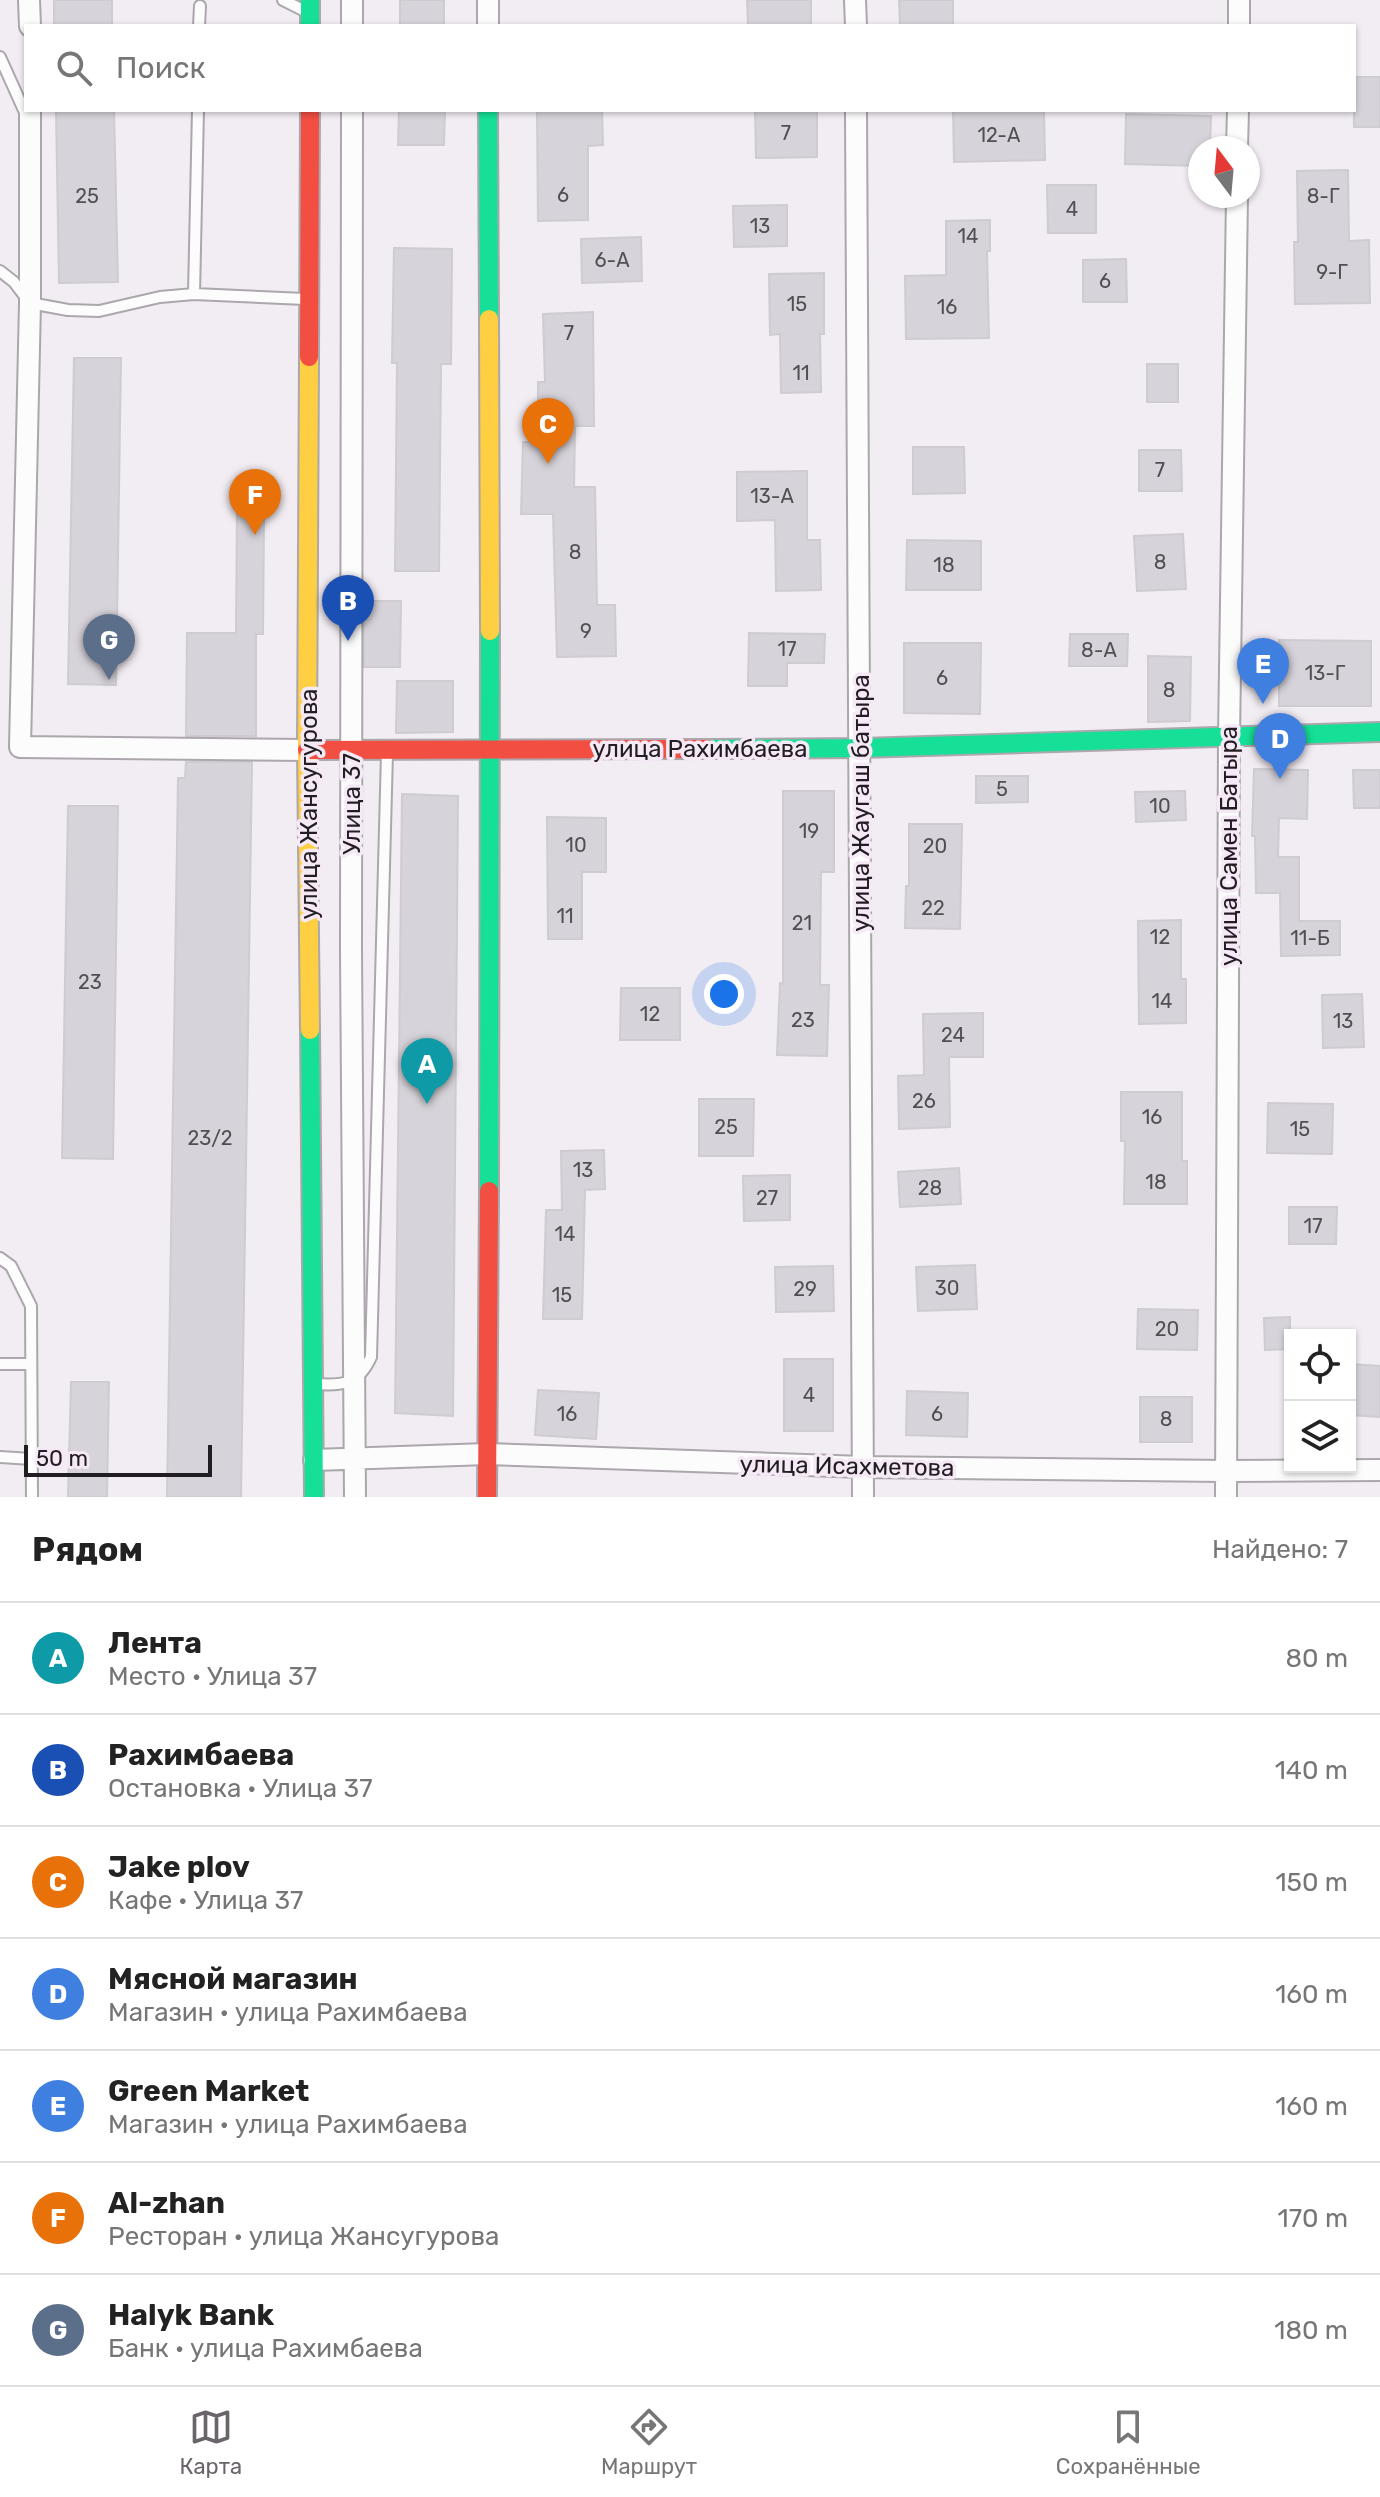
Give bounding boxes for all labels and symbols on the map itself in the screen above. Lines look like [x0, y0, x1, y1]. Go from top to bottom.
house number: 7 [781, 121, 791, 145]
house number: 12-А [978, 123, 1020, 147]
north arrow [1188, 136, 1260, 208]
house number: 6 [557, 183, 569, 207]
house number: 25 [75, 184, 99, 208]
house number: 8-Г [1307, 184, 1340, 208]
house number: 4 [1066, 197, 1078, 221]
house number: 13 [750, 214, 770, 238]
house number: 14 [958, 224, 978, 248]
house number: 6-А [594, 248, 630, 272]
house number: 9-Г [1316, 260, 1348, 284]
house number: 6 [1099, 269, 1111, 293]
house number: 15 [787, 292, 807, 316]
house number: 16 [937, 295, 957, 319]
house number: 7 [564, 321, 574, 345]
house number: 11 [792, 361, 810, 385]
pin: C [522, 398, 574, 464]
house number: 7 [1155, 458, 1165, 482]
pin: F [229, 469, 281, 535]
house number: 13-А [750, 484, 794, 508]
house number: 8 [569, 540, 581, 564]
house number: 8 [1154, 550, 1166, 574]
house number: 18 [933, 553, 955, 577]
pin: B [322, 575, 374, 641]
pin: G [83, 614, 135, 680]
house number: 9 [580, 619, 592, 643]
house number: 17 [778, 637, 796, 661]
house number: 8-А [1081, 638, 1117, 662]
pin: E [1237, 638, 1289, 704]
house number: 13-Г [1305, 661, 1346, 685]
house number: 6 [936, 666, 948, 690]
street label: улица Жаугаш батыра [847, 674, 875, 932]
house number: 8 [1163, 678, 1175, 702]
street label: улица Жансугурова [295, 688, 323, 920]
pin: D [1254, 713, 1306, 779]
street label: улица Самен Батыра [1215, 726, 1243, 966]
street label: улица Рахимбаева [593, 735, 807, 763]
street label: Улица 37 [338, 753, 366, 855]
house number: 5 [996, 777, 1008, 801]
house number: 10 [1149, 794, 1171, 818]
house number: 19 [799, 819, 819, 843]
house number: 10 [565, 833, 587, 857]
house number: 20 [923, 834, 947, 858]
house number: 22 [921, 896, 945, 920]
house number: 11 [556, 904, 574, 928]
house number: 21 [792, 911, 812, 935]
house number: 12 [1150, 925, 1170, 949]
house number: 11-Б [1290, 926, 1330, 950]
house number: 23 [78, 970, 102, 994]
your location [704, 974, 744, 1014]
house number: 14 [1152, 989, 1172, 1013]
house number: 12 [640, 1002, 660, 1026]
house number: 23 [791, 1008, 815, 1032]
house number: 13 [1333, 1009, 1353, 1033]
house number: 24 [941, 1023, 965, 1047]
pin: A [401, 1038, 453, 1104]
house number: 26 [912, 1089, 936, 1113]
house number: 16 [1142, 1105, 1162, 1129]
house number: 25 [714, 1115, 738, 1139]
house number: 15 [1290, 1117, 1310, 1141]
house number: 23/2 [188, 1126, 232, 1150]
house number: 13 [573, 1158, 593, 1182]
house number: 18 [1145, 1170, 1167, 1194]
house number: 28 [918, 1176, 942, 1200]
house number: 27 [756, 1186, 778, 1210]
house number: 17 [1304, 1214, 1322, 1238]
house number: 14 [555, 1222, 575, 1246]
house number: 30 [935, 1276, 959, 1300]
house number: 29 [793, 1277, 817, 1301]
house number: 15 [552, 1283, 572, 1307]
house number: 20 [1155, 1317, 1179, 1341]
house number: 4 [803, 1383, 815, 1407]
house number: 16 [557, 1402, 577, 1426]
house number: 6 [931, 1402, 943, 1426]
house number: 8 [1160, 1407, 1172, 1431]
scale bar [24, 1441, 212, 1477]
street label: улица Исахметова [739, 1450, 955, 1482]

